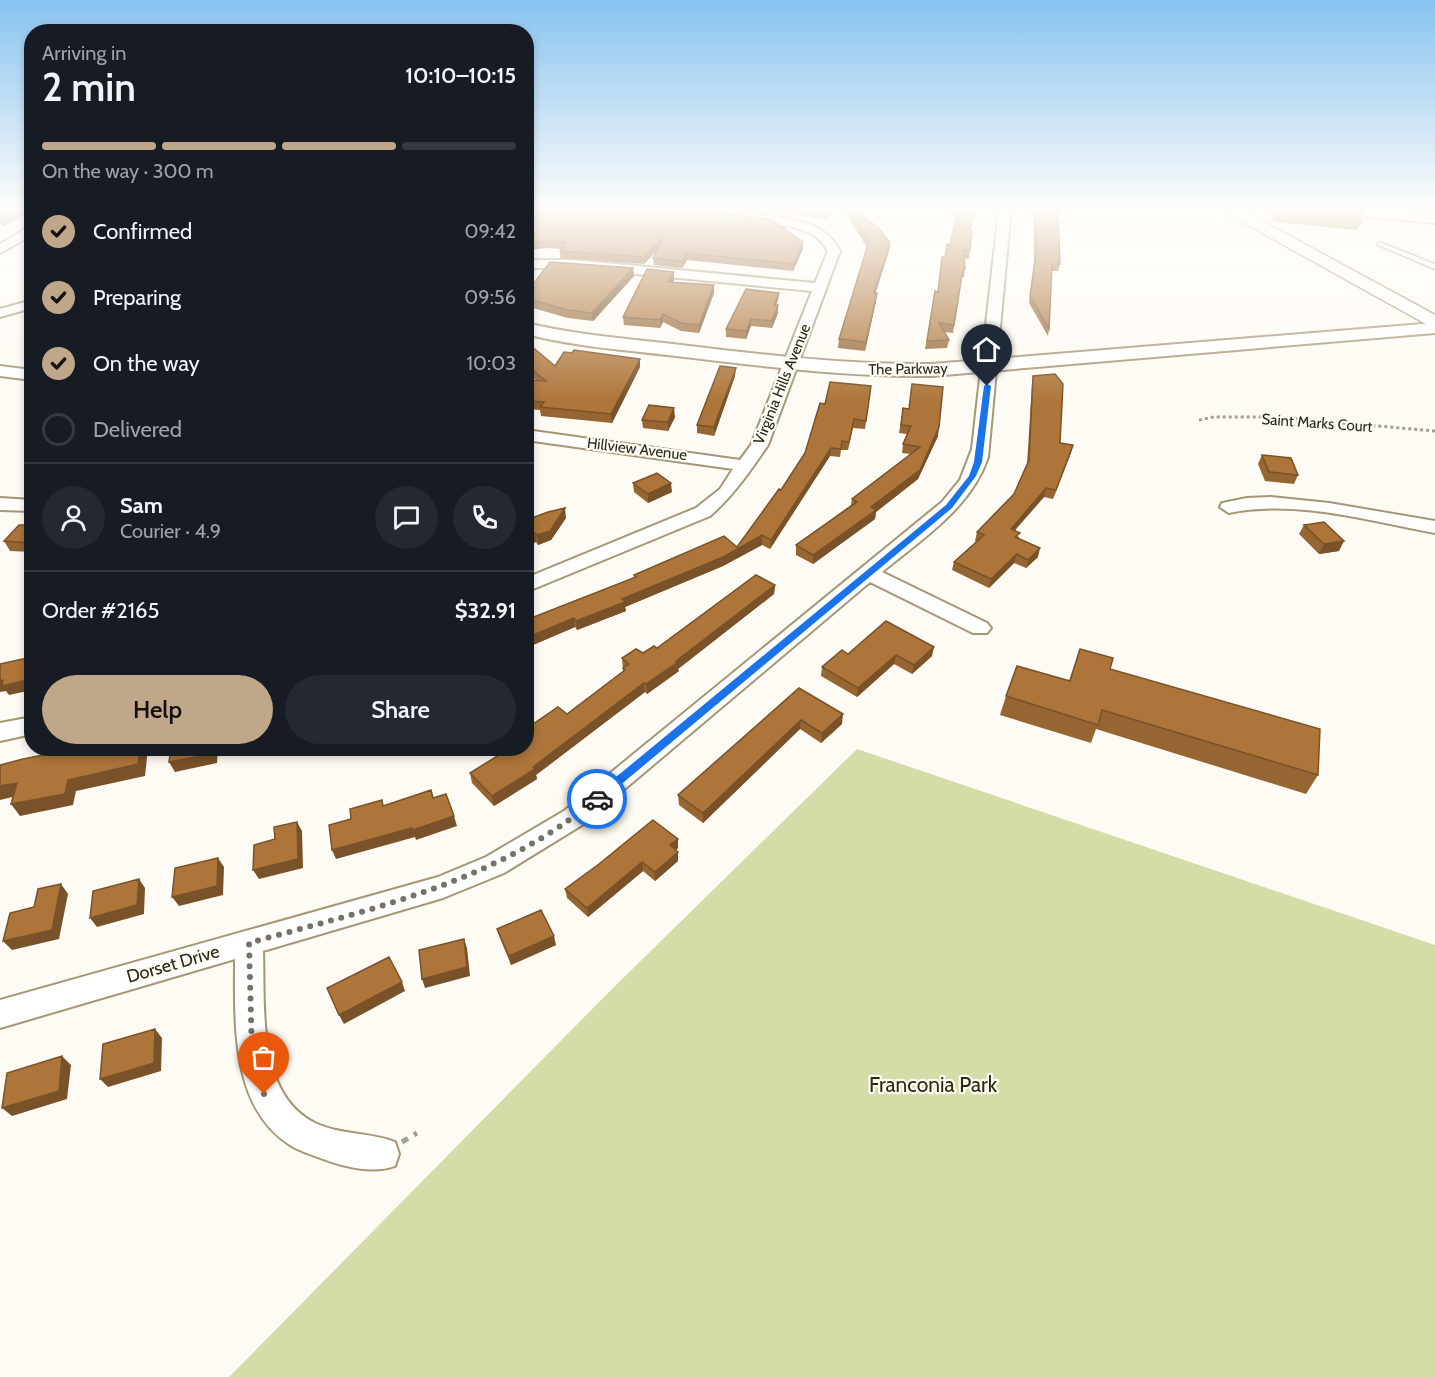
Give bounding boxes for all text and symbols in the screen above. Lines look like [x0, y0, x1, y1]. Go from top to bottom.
text: Arriving in [42, 41, 126, 65]
text: 10:10–10:15 [405, 62, 516, 89]
text: 2 min [42, 63, 136, 111]
text: On the way · 300 m [42, 159, 214, 183]
icon: check [42, 215, 75, 248]
text: Confirmed [93, 218, 192, 245]
text: 09:42 [464, 219, 516, 243]
icon: check [42, 281, 75, 314]
text: Preparing [93, 284, 181, 311]
text: 09:56 [464, 285, 516, 309]
street label: Virginia Hills Avenue [750, 321, 815, 447]
pin [961, 324, 1012, 386]
icon: home [970, 333, 1003, 366]
icon: check [42, 347, 75, 380]
text: On the way [93, 350, 200, 377]
text: 10:03 [467, 351, 516, 375]
street label: The Parkway [868, 359, 948, 379]
street label: Saint Marks Court [1261, 410, 1373, 436]
text: Delivered [93, 416, 182, 443]
street label: Hillview Avenue [586, 434, 688, 464]
button: person [42, 486, 105, 549]
button: chat [375, 486, 438, 549]
button: phone [453, 486, 516, 549]
text: Sam [120, 492, 163, 519]
text: Courier · 4.9 [120, 519, 221, 543]
text: Order #2165 [42, 597, 159, 624]
text: $32.91 [455, 597, 516, 624]
button: Help [42, 675, 273, 744]
button: Share [285, 675, 516, 744]
courier [567, 769, 627, 829]
icon: car [581, 783, 614, 816]
street label: Dorset Drive [124, 940, 222, 988]
pin [238, 1032, 289, 1094]
icon: bag [247, 1041, 280, 1074]
park label: Franconia Park [869, 1072, 998, 1097]

